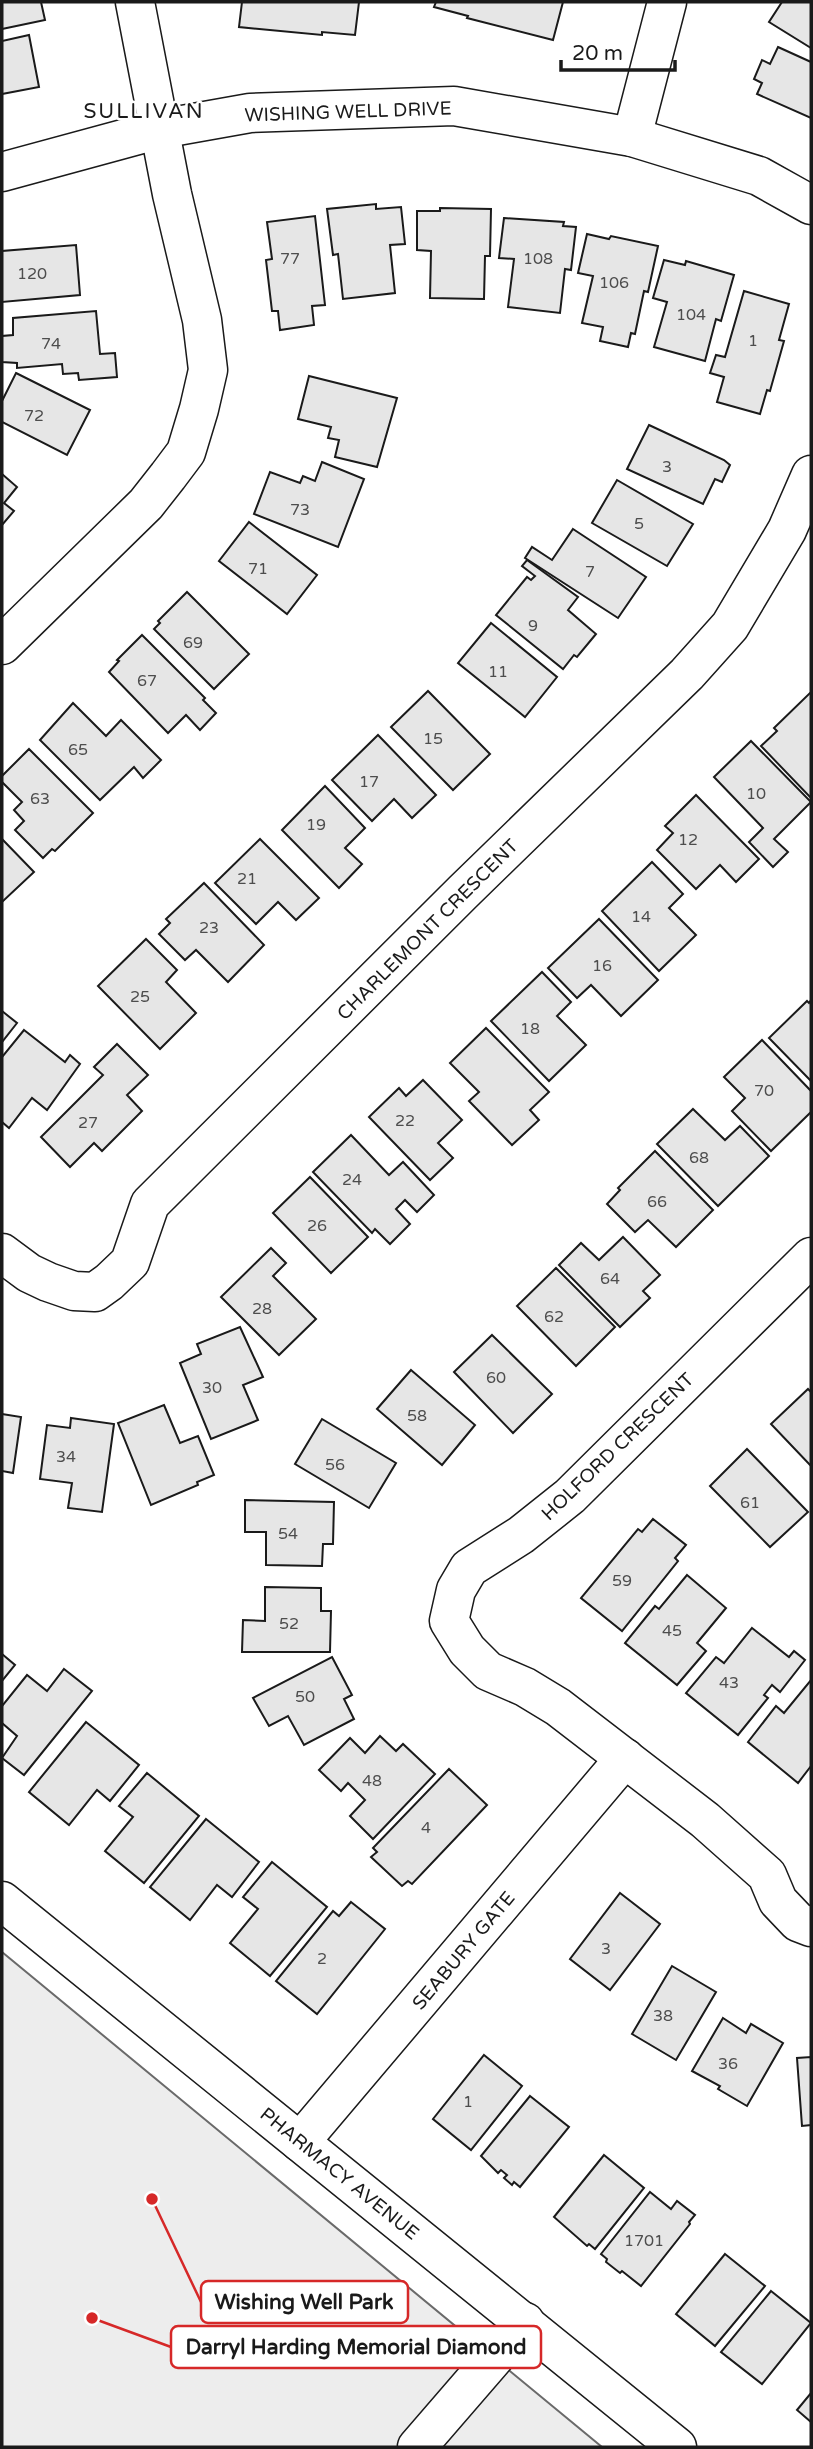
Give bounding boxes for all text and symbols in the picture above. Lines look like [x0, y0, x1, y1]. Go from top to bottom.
scale bar [561, 28, 675, 72]
text: 20 m [572, 41, 623, 66]
street label: WISHING WELL DRIVE [244, 97, 452, 127]
district label: SULLIVAN [83, 99, 205, 124]
house number: 77 [280, 249, 300, 269]
house number: 108 [523, 249, 553, 269]
house number: 120 [17, 264, 47, 284]
house number: 106 [599, 273, 629, 293]
house number: 104 [676, 305, 706, 325]
house number: 1 [748, 331, 758, 351]
house number: 74 [41, 334, 61, 354]
house number: 72 [24, 406, 44, 426]
house number: 3 [662, 457, 672, 477]
house number: 73 [290, 500, 310, 520]
house number: 5 [634, 514, 644, 534]
house number: 71 [248, 559, 268, 579]
house number: 7 [585, 562, 595, 582]
house number: 9 [528, 616, 538, 636]
house number: 69 [183, 633, 203, 653]
house number: 11 [488, 662, 508, 682]
house number: 67 [137, 671, 157, 691]
house number: 15 [423, 729, 443, 749]
house number: 65 [68, 740, 88, 760]
house number: 17 [359, 772, 379, 792]
house number: 10 [746, 784, 766, 804]
house number: 63 [30, 789, 50, 809]
house number: 19 [306, 815, 326, 835]
house number: 12 [678, 830, 698, 850]
street label: CHARLEMONT CRESCENT [333, 834, 523, 1025]
house number: 21 [237, 869, 257, 889]
house number: 14 [631, 907, 651, 927]
house number: 23 [199, 918, 219, 938]
house number: 16 [592, 956, 612, 976]
house number: 25 [130, 987, 150, 1007]
house number: 18 [520, 1019, 540, 1039]
house number: 70 [754, 1081, 774, 1101]
house number: 22 [395, 1111, 415, 1131]
house number: 27 [78, 1113, 98, 1133]
house number: 68 [689, 1148, 709, 1168]
house number: 24 [342, 1170, 362, 1190]
house number: 66 [647, 1192, 667, 1212]
house number: 26 [307, 1216, 327, 1236]
house number: 64 [600, 1269, 620, 1289]
house number: 28 [252, 1299, 272, 1319]
house number: 62 [544, 1307, 564, 1327]
house number: 60 [486, 1368, 506, 1388]
street label: HOLFORD CRESCENT [537, 1368, 699, 1525]
house number: 30 [202, 1378, 222, 1398]
house number: 58 [407, 1406, 427, 1426]
house number: 34 [56, 1447, 76, 1467]
house number: 56 [325, 1455, 345, 1475]
house number: 61 [740, 1493, 760, 1513]
house number: 54 [278, 1524, 298, 1544]
house number: 59 [612, 1571, 632, 1591]
house number: 52 [279, 1614, 299, 1634]
house number: 45 [662, 1621, 682, 1641]
house number: 43 [719, 1673, 739, 1693]
house number: 50 [295, 1687, 315, 1707]
house number: 48 [362, 1771, 382, 1791]
house number: 4 [421, 1818, 431, 1838]
street label: SEABURY GATE [408, 1887, 520, 2014]
house number: 3 [601, 1939, 611, 1959]
house number: 2 [317, 1949, 327, 1969]
house number: 38 [653, 2006, 673, 2026]
house number: 36 [718, 2054, 738, 2074]
house number: 1 [463, 2092, 473, 2112]
street label: PHARMACY AVENUE [256, 2103, 423, 2245]
house number: 1701 [624, 2231, 664, 2251]
callout: Wishing Well Park [201, 2281, 408, 2323]
text: Wishing Well Park [215, 2290, 394, 2315]
callout: Darryl Harding Memorial Diamond [171, 2326, 541, 2368]
text: Darryl Harding Memorial Diamond [185, 2335, 527, 2360]

